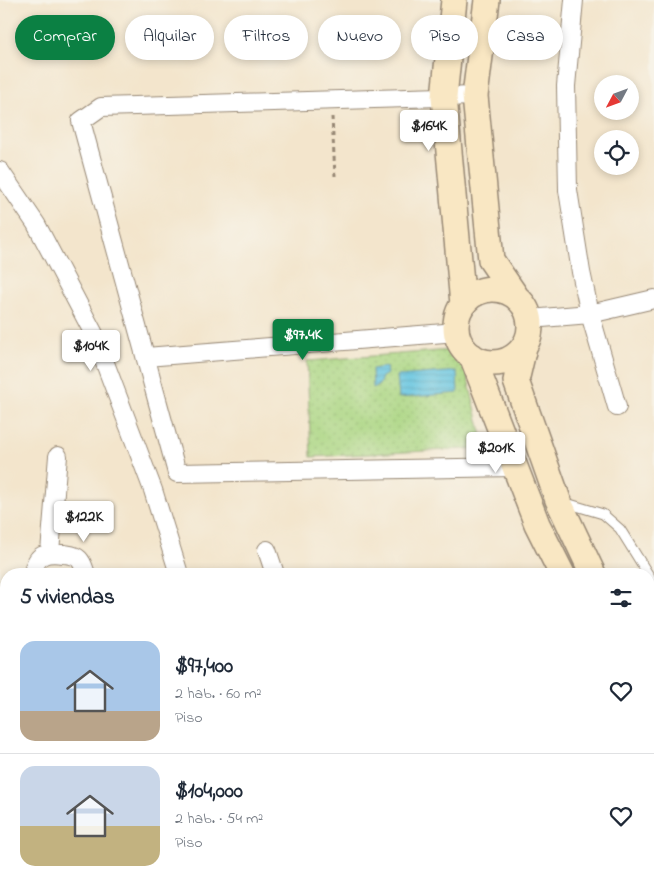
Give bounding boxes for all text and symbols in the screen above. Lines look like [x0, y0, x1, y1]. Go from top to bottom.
chip: Comprar [15, 15, 115, 60]
chip: Alquilar [125, 15, 214, 60]
chip: Filtros [224, 15, 308, 60]
chip: Nuevo [318, 15, 401, 60]
chip: Piso [411, 15, 478, 60]
chip: Casa [488, 15, 563, 60]
north arrow [594, 75, 639, 120]
map controls [594, 75, 639, 175]
pin: $164K [394, 110, 464, 152]
text: $164K [411, 114, 447, 138]
button: locate [594, 130, 639, 175]
pin: $97.4K [262, 318, 344, 361]
text: $97.4K [284, 323, 322, 347]
pin: $104K [56, 330, 126, 372]
text: $104K [73, 334, 109, 358]
pin: $201K [461, 432, 531, 474]
text: $201K [477, 436, 515, 460]
pin: $122K [49, 500, 119, 543]
text: $122K [65, 505, 103, 529]
text: 5 viviendas [20, 583, 115, 613]
icon: filters [607, 584, 635, 612]
text: $97,400 [175, 652, 233, 682]
icon: home [60, 661, 120, 721]
icon: heart [607, 677, 635, 705]
text: 2 hab. · 60 m² [175, 682, 261, 706]
text: Piso [175, 706, 203, 730]
text: $104,000 [175, 777, 243, 807]
icon: home [60, 786, 120, 846]
icon: heart [607, 802, 635, 830]
text: 2 hab. · 54 m² [175, 807, 263, 831]
text: Piso [175, 831, 203, 855]

